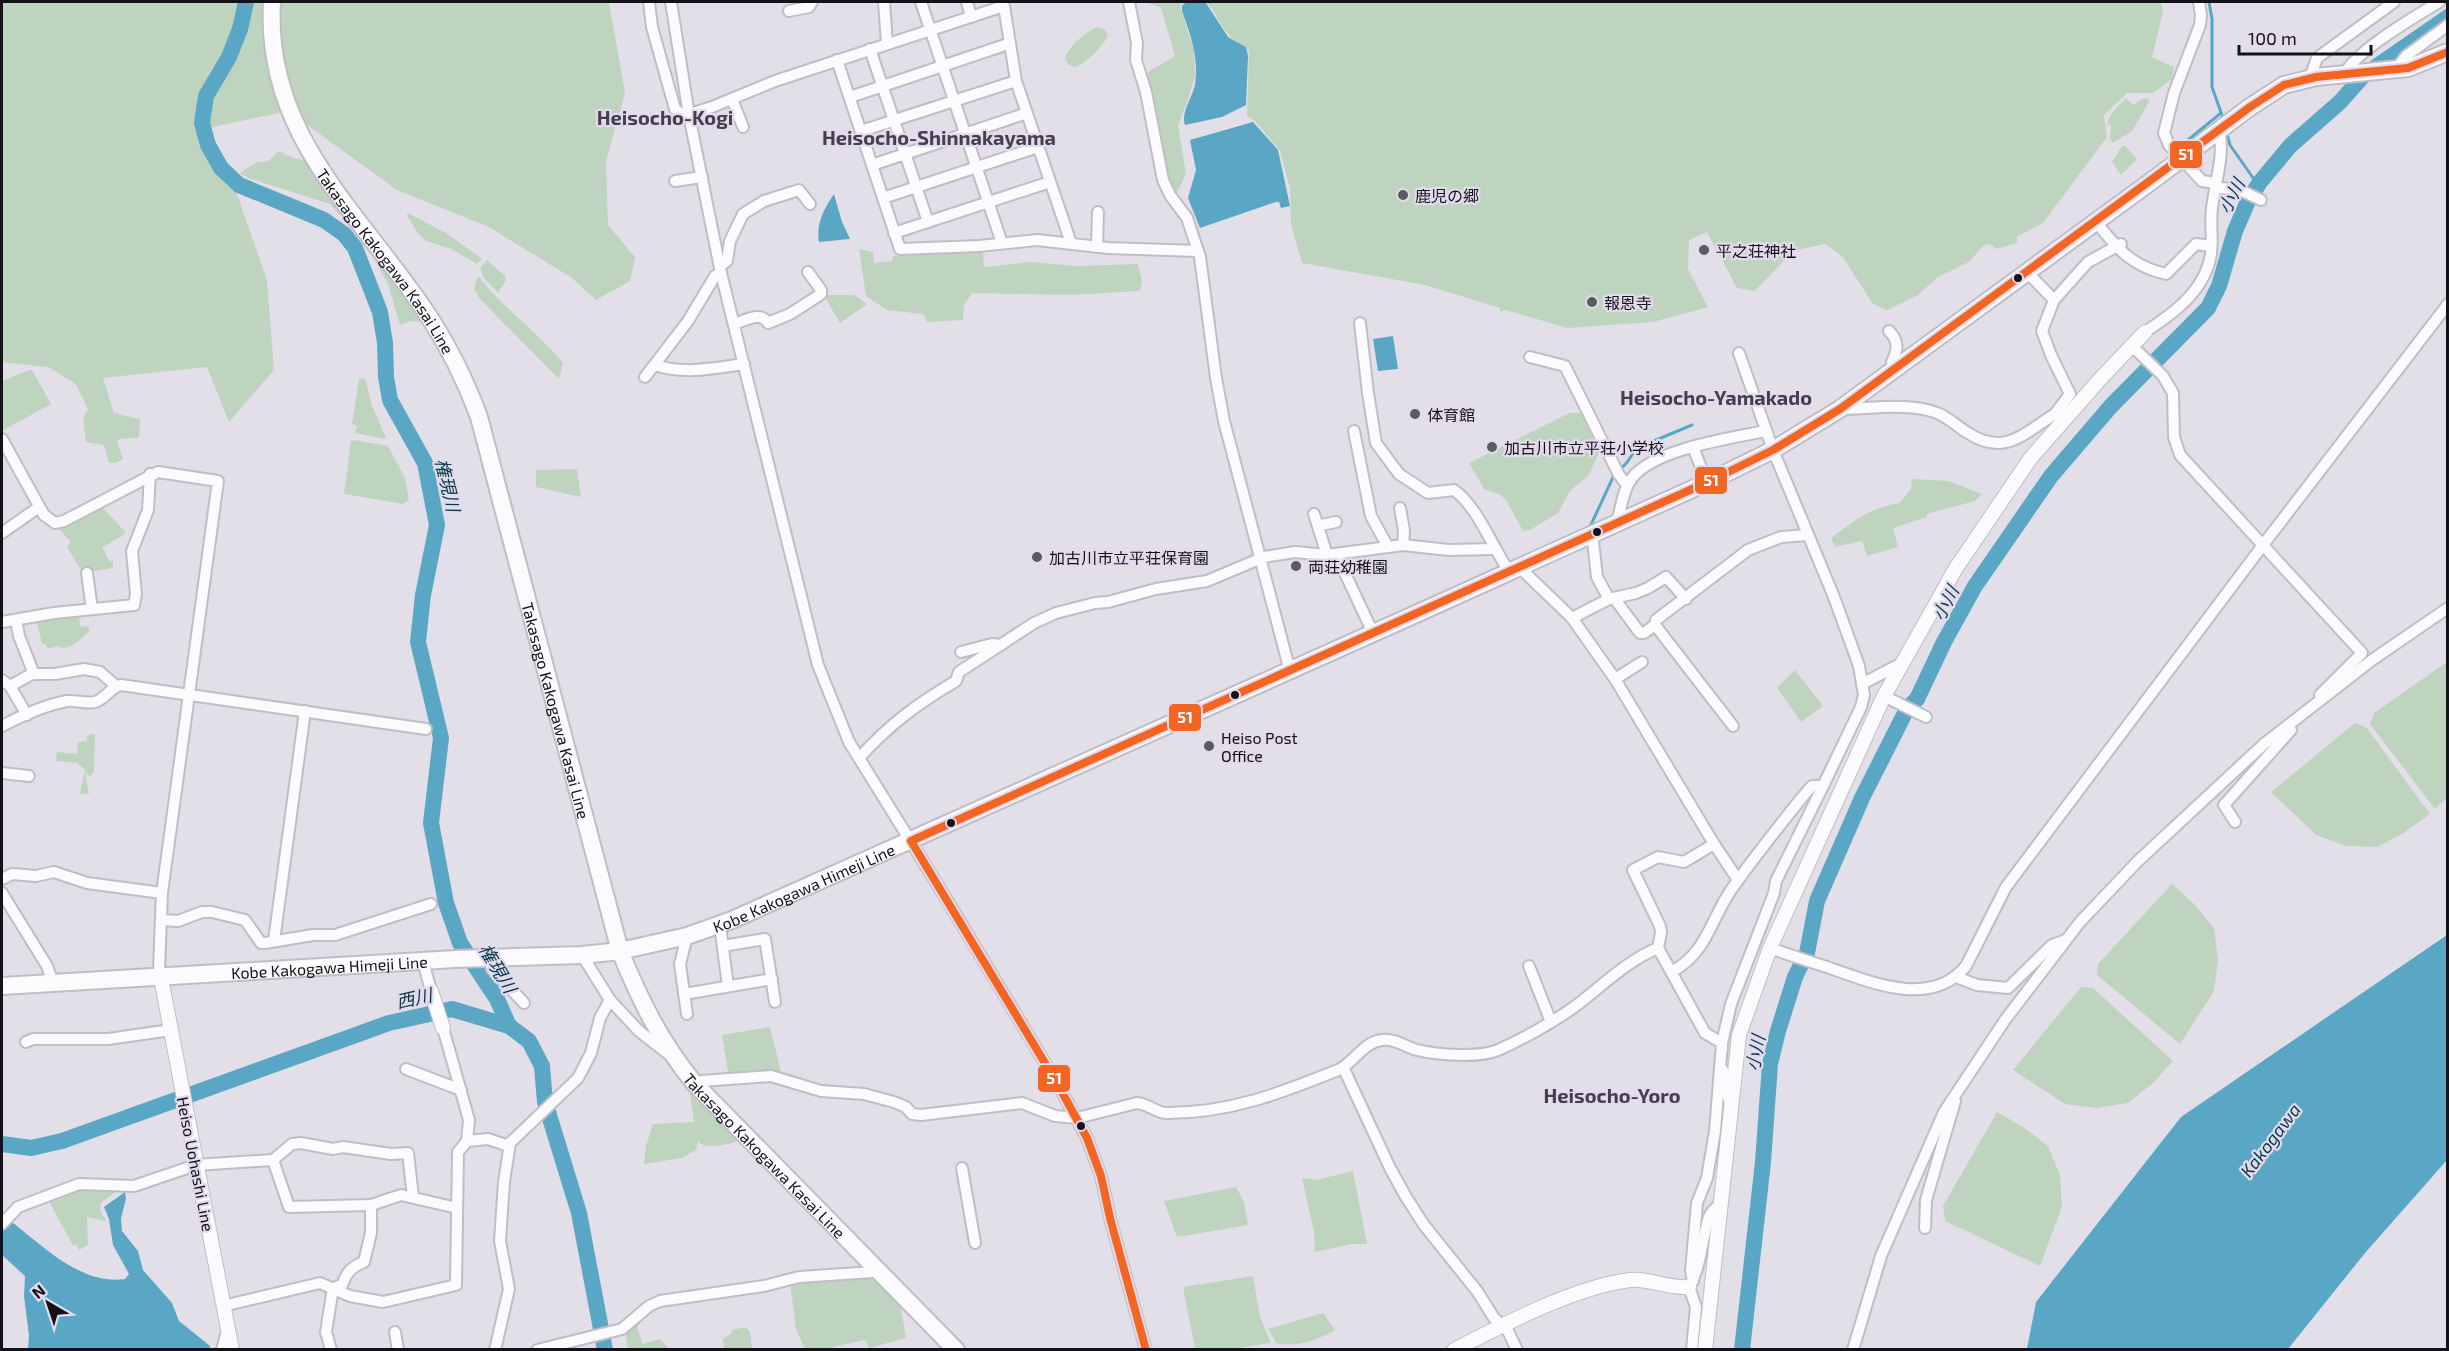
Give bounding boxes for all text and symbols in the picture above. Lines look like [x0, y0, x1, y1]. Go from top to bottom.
scale bar [2239, 18, 2371, 56]
text: 100 m [2248, 27, 2297, 49]
district label: Heisocho-Kogi [597, 105, 733, 129]
district label: Heisocho-Shinnakayama [822, 125, 1056, 150]
line badge: 51 [2169, 140, 2203, 169]
text: 51 [2178, 144, 2194, 163]
street label: Takasago Kakogawa Kasai Line [313, 165, 458, 357]
water label: 小川 [2213, 173, 2250, 217]
place label: 鹿児の郷 [1415, 186, 1479, 205]
marker: 鹿児の郷 [1396, 188, 1410, 202]
place label: 平之荘神社 [1716, 241, 1796, 260]
marker: 平之荘神社 [1697, 243, 1711, 257]
unlabelled marker [2012, 272, 2024, 284]
place label: 報恩寺 [1604, 293, 1652, 312]
marker: 報恩寺 [1585, 295, 1599, 309]
district label: Heisocho-Yamakado [1620, 385, 1812, 409]
place label: 体育館 [1427, 405, 1475, 424]
marker: 体育館 [1408, 407, 1422, 421]
place label: 加古川市立平荘小学校 [1504, 438, 1664, 457]
marker: 加古川市立平荘小学校 [1485, 440, 1499, 454]
water label: 権現川 [431, 456, 465, 516]
line badge: 51 [1694, 466, 1728, 495]
text: 51 [1703, 470, 1719, 489]
unlabelled marker [1591, 526, 1603, 538]
place label: 加古川市立平荘保育園 [1049, 548, 1209, 567]
marker: 加古川市立平荘保育園 [1030, 550, 1044, 564]
place label: 両荘幼稚園 [1308, 557, 1388, 576]
marker: 両荘幼稚園 [1289, 559, 1303, 573]
water label: 小川 [1927, 580, 1964, 624]
street label: Takasago Kakogawa Kasai Line [519, 600, 594, 821]
unlabelled marker [1229, 689, 1241, 701]
line badge: 51 [1168, 703, 1202, 732]
text: 51 [1177, 707, 1193, 726]
place label: Heiso Post Office [1221, 728, 1298, 765]
marker: Heiso Post Office [1202, 739, 1216, 753]
unlabelled marker [945, 817, 957, 829]
street label: Kobe Kakogawa Himeji Line [710, 839, 897, 936]
water label: 権現川 [475, 939, 522, 999]
street label: Kobe Kakogawa Himeji Line [231, 951, 428, 982]
water label: 西川 [394, 983, 436, 1013]
water label: 小川 [1741, 1031, 1770, 1073]
line badge: 51 [1037, 1064, 1071, 1093]
text: 51 [1046, 1068, 1062, 1087]
street label: Takasago Kakogawa Kasai Line [680, 1069, 850, 1242]
district label: Heisocho-Yoro [1543, 1083, 1681, 1107]
street label: Heiso Uohashi Line [174, 1095, 218, 1233]
water label: Kakogawa [2235, 1099, 2305, 1181]
unlabelled marker [1075, 1120, 1087, 1132]
north arrow [18, 1273, 78, 1333]
text: N [28, 1280, 49, 1302]

